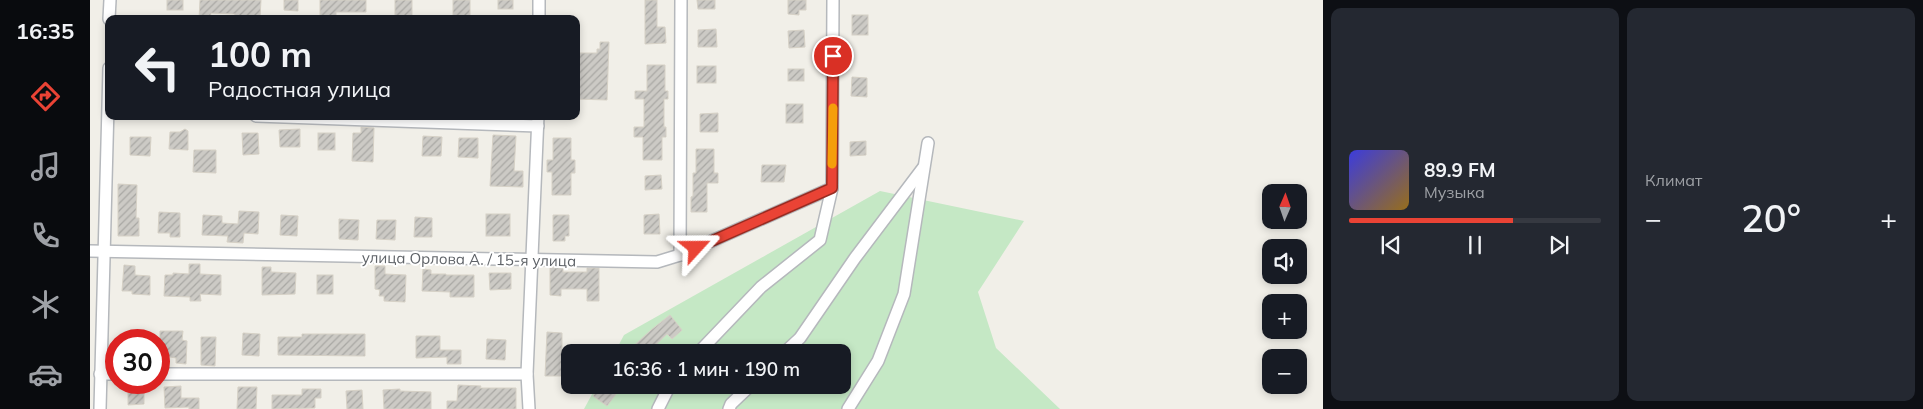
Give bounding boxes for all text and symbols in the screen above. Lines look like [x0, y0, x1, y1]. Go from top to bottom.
text: 16:35 [16, 17, 74, 45]
text: 100 m [208, 32, 312, 76]
icon: left [125, 35, 190, 100]
pin [812, 35, 854, 77]
icon: arrive [819, 42, 847, 70]
text: Радостная улица [208, 75, 391, 103]
icon: directions [28, 79, 63, 114]
icon: music [28, 149, 63, 184]
text: 89.9 FM [1424, 158, 1496, 182]
text: Климат [1645, 170, 1702, 190]
text: Музыка [1424, 182, 1485, 202]
north arrow [1262, 184, 1308, 229]
map controls [1262, 184, 1307, 394]
text: 20° [1741, 194, 1801, 242]
text: − [1645, 201, 1662, 236]
text: + [1880, 201, 1897, 236]
icon: phone [28, 218, 63, 253]
position arrow [669, 221, 721, 273]
icon: previous [1377, 231, 1405, 259]
icon: pause [1461, 231, 1489, 259]
icon: next [1545, 231, 1573, 259]
button: sound [1262, 239, 1307, 284]
street label: улица Орлова А. / 15-я улица [362, 248, 576, 270]
icon: climate [28, 287, 63, 322]
button: + [1262, 294, 1307, 339]
speed limit sign: 30 [105, 329, 170, 394]
button: − [1262, 349, 1307, 394]
icon: car [28, 357, 63, 392]
text: 16:36 · 1 мин · 190 m [612, 357, 800, 381]

